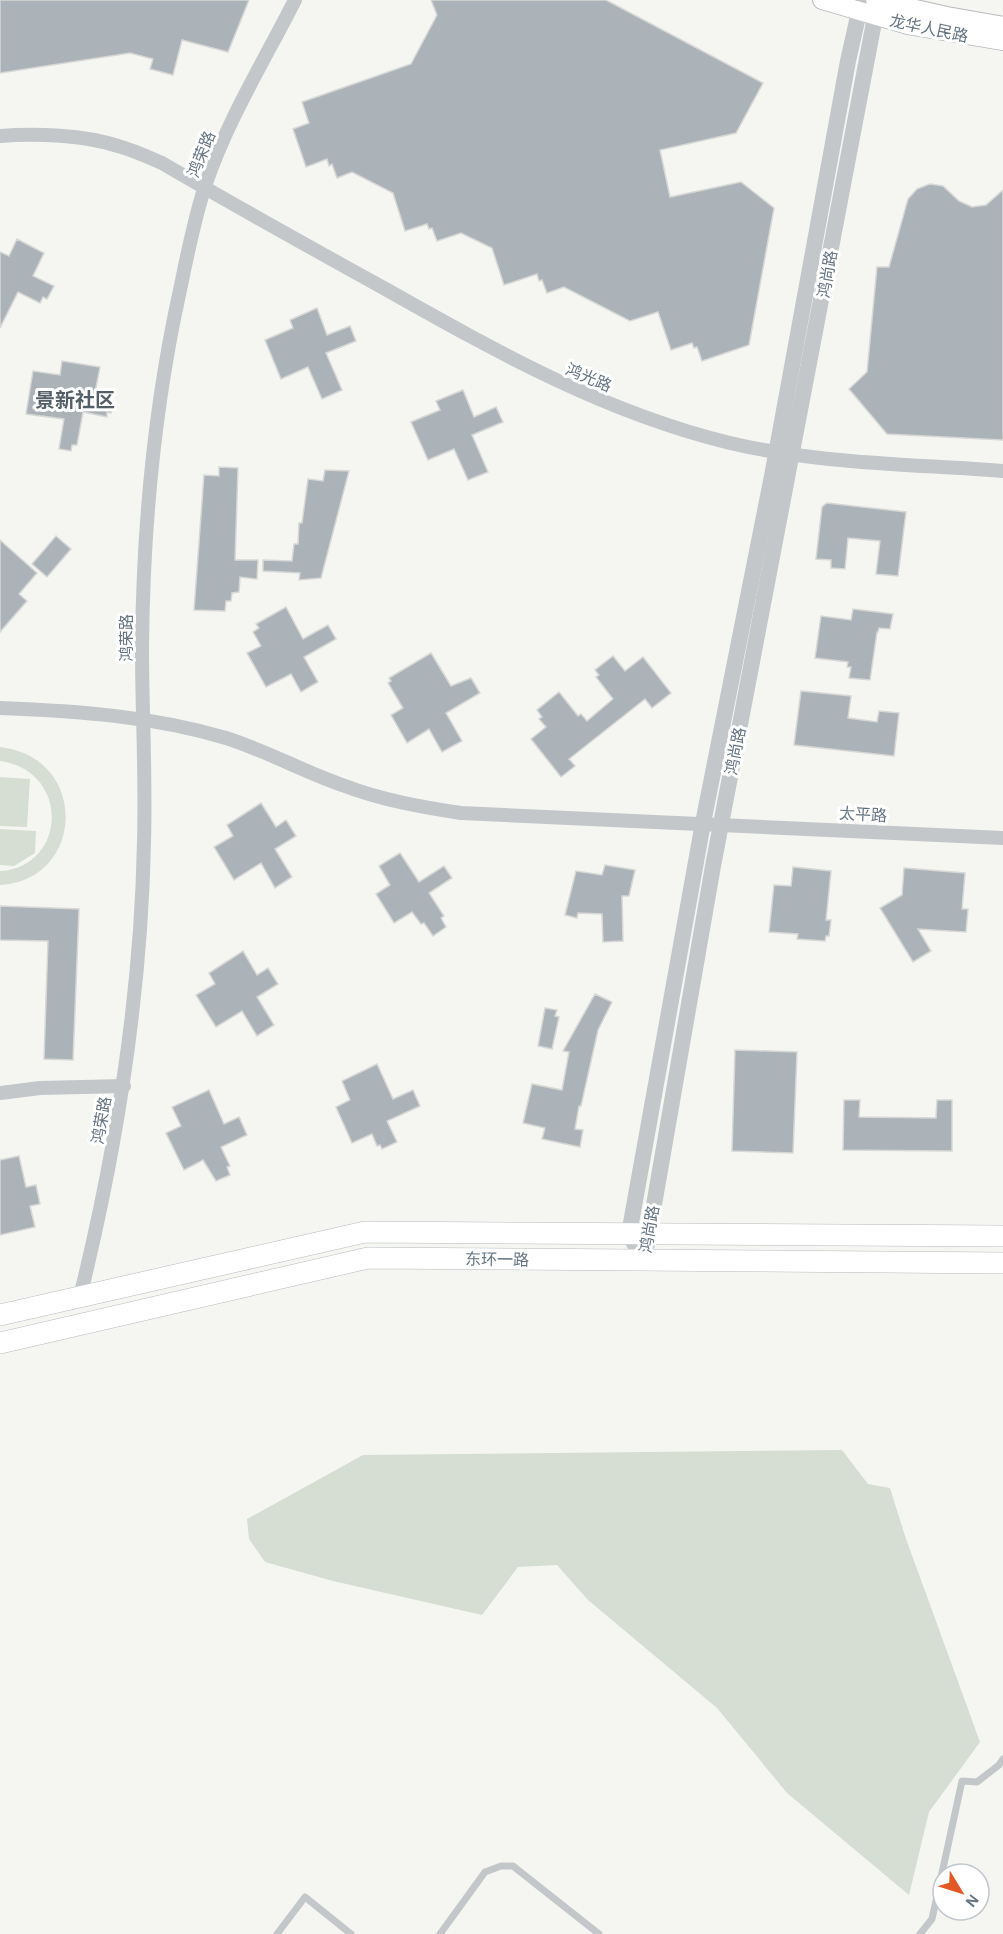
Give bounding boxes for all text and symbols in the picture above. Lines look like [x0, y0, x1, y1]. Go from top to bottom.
street label: 龙华人民路 [888, 12, 970, 45]
street label: 鸿荣路 [185, 129, 218, 180]
street label: 鸿尚路 [815, 249, 840, 299]
street label: 鸿光路 [563, 360, 614, 395]
district label: 景新社区 [35, 389, 115, 411]
street label: 鸿荣路 [118, 614, 135, 662]
street label: 鸿尚路 [723, 726, 748, 776]
street label: 太平路 [839, 805, 887, 824]
street label: 鸿荣路 [89, 1095, 114, 1145]
street label: 鸿尚路 [637, 1204, 662, 1254]
street label: 东环一路 [465, 1250, 529, 1269]
north arrow [931, 1862, 991, 1922]
text: N [962, 1891, 982, 1910]

